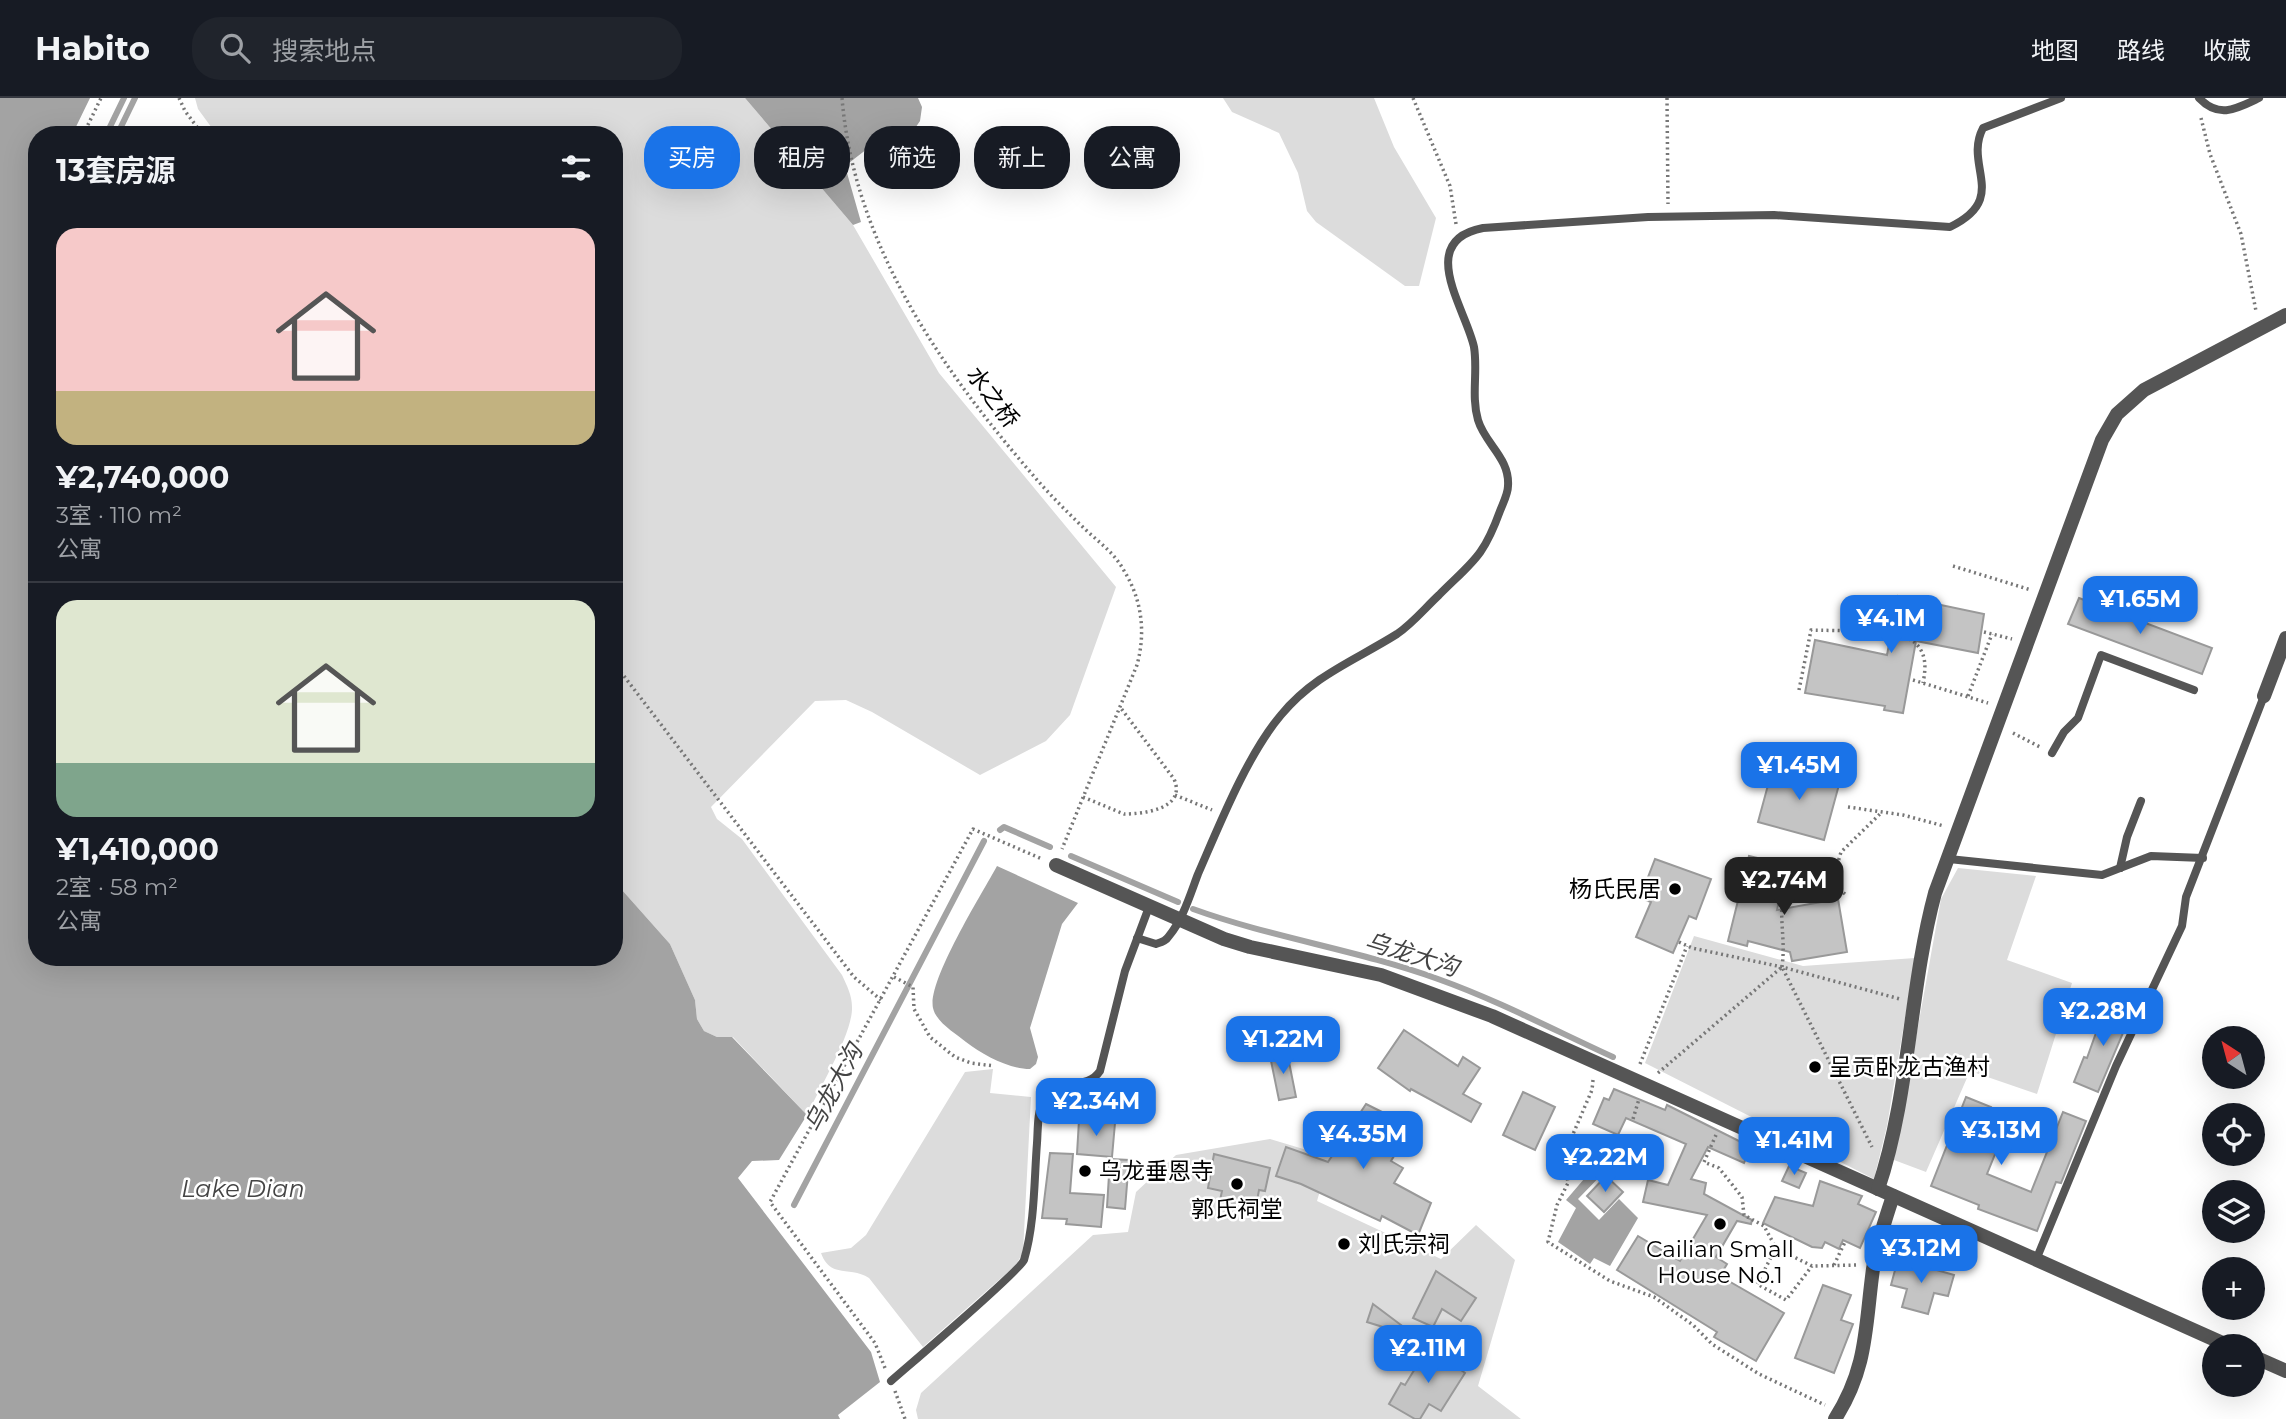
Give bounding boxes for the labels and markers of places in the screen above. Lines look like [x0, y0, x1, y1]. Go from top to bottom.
pin: ¥1.65M [2083, 576, 2197, 636]
pin: ¥4.1M [1842, 596, 1940, 655]
pin: ¥1.45M [1742, 742, 1856, 802]
pin: ¥2.74M [1727, 858, 1841, 917]
place label: 杨氏民居 [1569, 875, 1661, 903]
marker: 杨氏民居 [1667, 881, 1683, 897]
pin: ¥2.28M [2046, 988, 2160, 1048]
pin: ¥1.22M [1226, 1016, 1340, 1076]
place label: 呈贡卧龙古渔村 [1829, 1053, 1990, 1081]
marker: 呈贡卧龙古渔村 [1807, 1059, 1823, 1075]
pin: ¥2.34M [1039, 1079, 1153, 1138]
pin: ¥3.13M [1944, 1108, 2058, 1167]
pin: ¥4.35M [1306, 1112, 1420, 1171]
pin: ¥1.41M [1737, 1118, 1851, 1177]
pin: ¥2.22M [1548, 1134, 1662, 1194]
place label: 乌龙垂恩寺 [1099, 1157, 1214, 1185]
marker: 乌龙垂恩寺 [1077, 1163, 1093, 1179]
marker: 郭氏祠堂 [1229, 1176, 1245, 1192]
place label: 郭氏祠堂 [1191, 1195, 1283, 1223]
marker: Cailian Small House No.1 [1712, 1216, 1728, 1232]
pin: ¥3.12M [1864, 1226, 1978, 1285]
place label: 刘氏宗祠 [1358, 1230, 1450, 1258]
place label: Cailian Small House No.1 [1646, 1235, 1794, 1289]
marker: 刘氏宗祠 [1336, 1236, 1352, 1252]
pin: ¥2.11M [1371, 1326, 1485, 1385]

